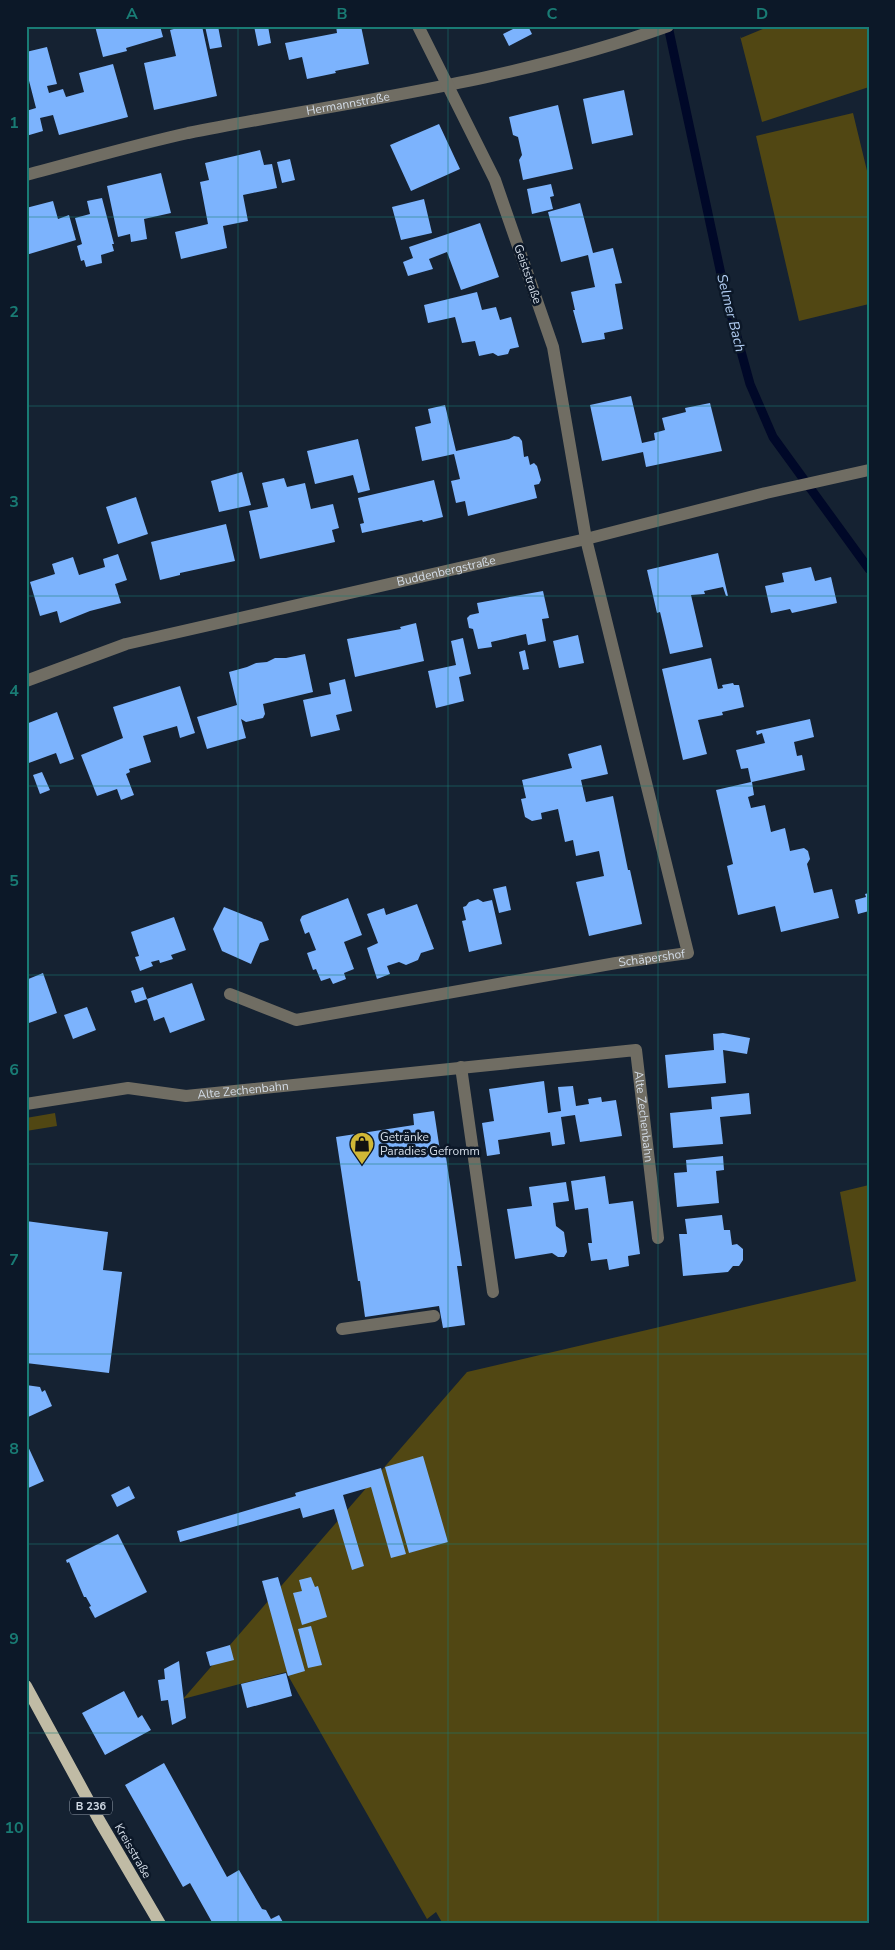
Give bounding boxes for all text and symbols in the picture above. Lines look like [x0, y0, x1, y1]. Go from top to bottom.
text: A [126, 3, 138, 25]
text: B [336, 3, 348, 25]
text: C [547, 3, 558, 25]
text: D [756, 3, 768, 25]
street label: Hermannstraße [305, 88, 391, 119]
text: 1 [9, 112, 19, 134]
street label: Geiststraße [510, 242, 546, 306]
water label: Selmer Bach [712, 272, 750, 354]
text: 2 [9, 301, 19, 323]
text: 3 [9, 491, 19, 513]
street label: Buddenbergstraße [395, 552, 497, 590]
text: 4 [9, 680, 19, 702]
text: 5 [9, 870, 19, 892]
street label: Schäpershof [617, 945, 687, 971]
text: 6 [9, 1059, 19, 1081]
street label: Alte Zechenbahn [630, 1070, 657, 1163]
street label: Alte Zechenbahn [196, 1078, 289, 1103]
place label: Getränke Paradies Gefromm [380, 1129, 480, 1159]
shop icon: Getränke Paradies Gefromm [349, 1131, 375, 1165]
text: 7 [9, 1249, 19, 1271]
text: 8 [9, 1438, 19, 1460]
text: 9 [9, 1628, 19, 1650]
road number: B 236 [70, 1798, 112, 1814]
text: 10 [4, 1817, 24, 1839]
street label: Kreisstraße [111, 1821, 155, 1881]

